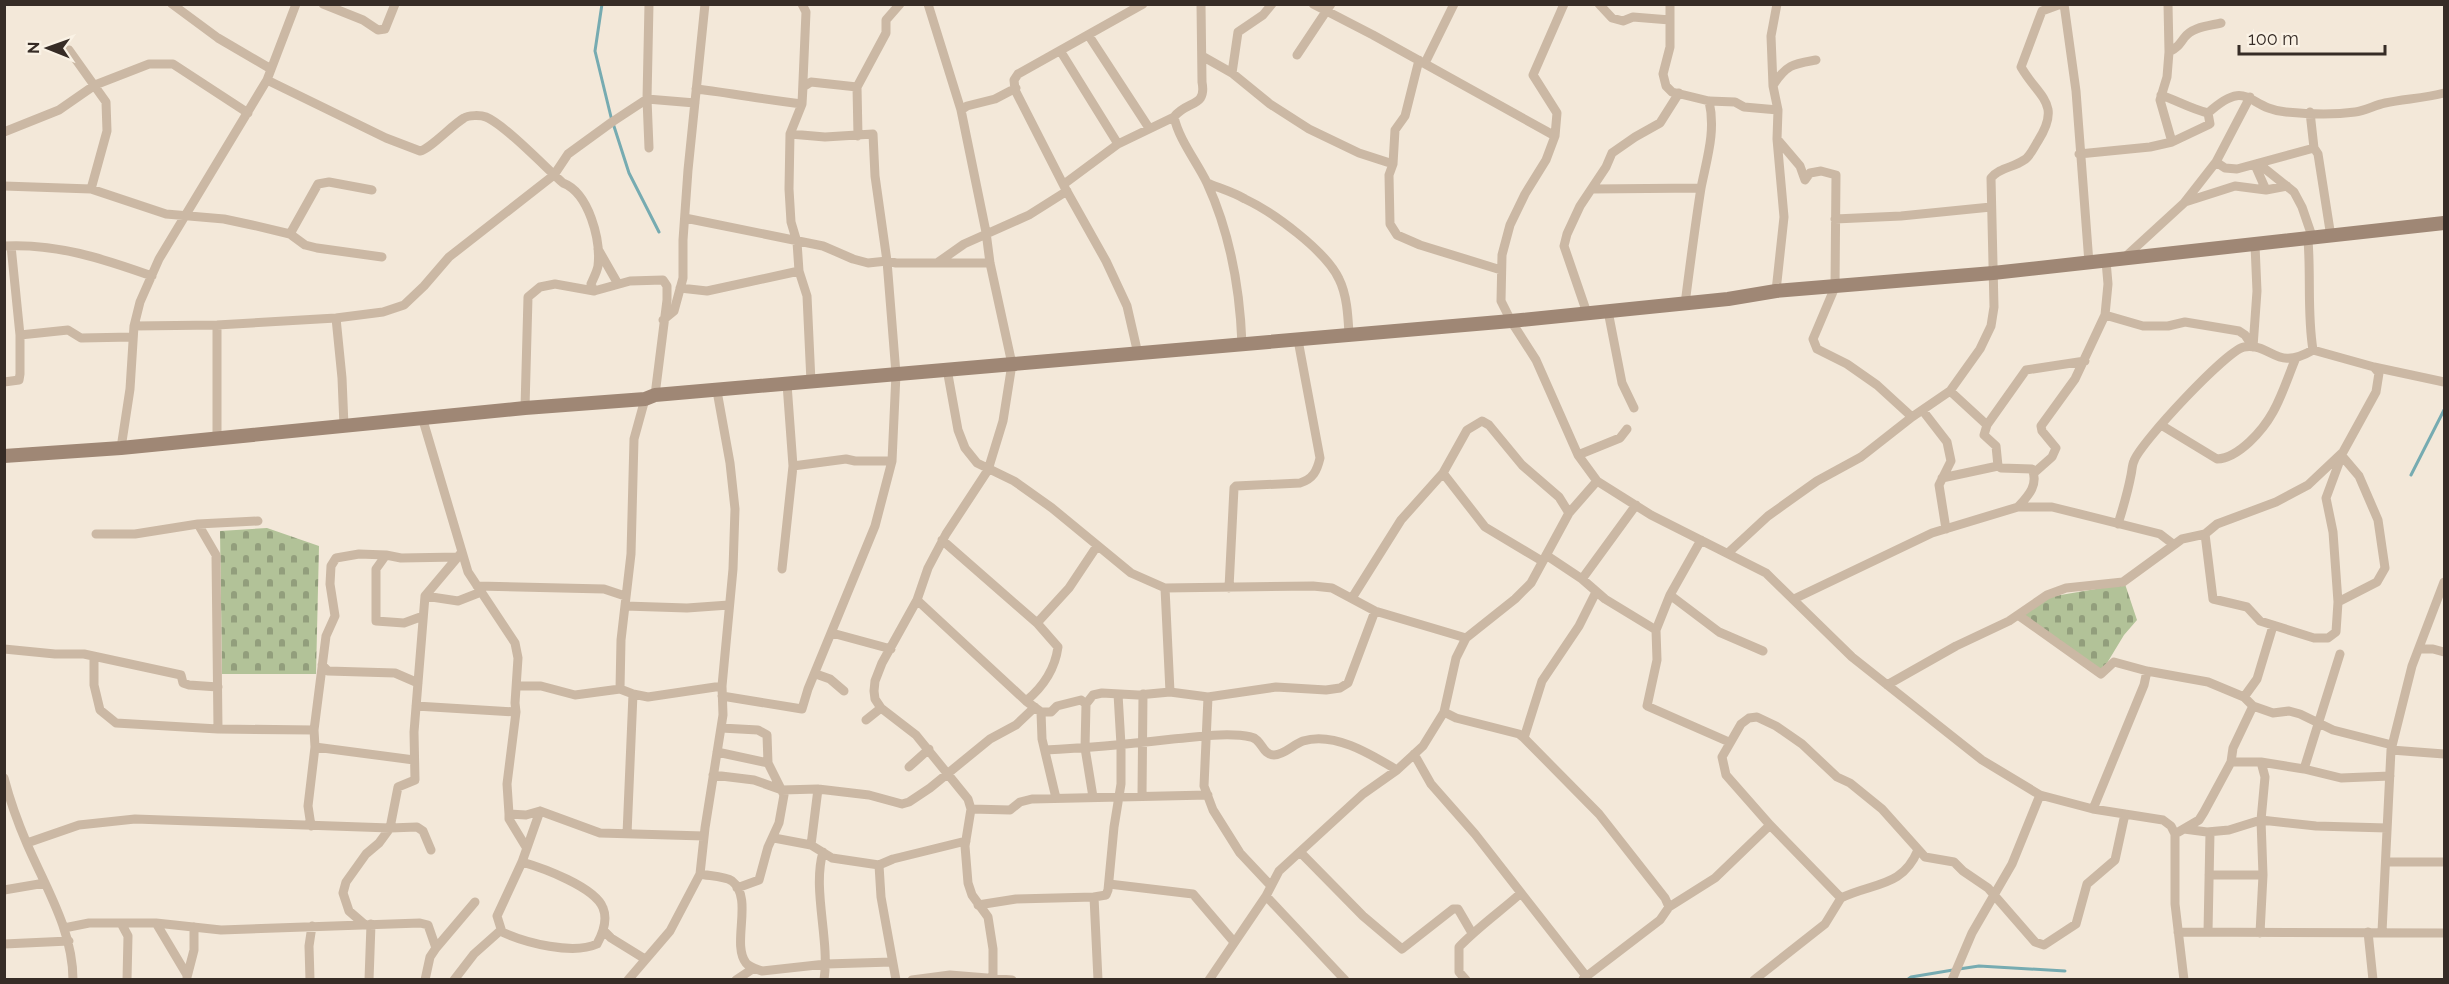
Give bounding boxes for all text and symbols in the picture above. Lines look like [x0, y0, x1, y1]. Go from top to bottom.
north arrow [18, 18, 78, 78]
scale bar [2239, 18, 2384, 56]
text: 100 m [2248, 28, 2299, 49]
text: N [24, 41, 43, 54]

